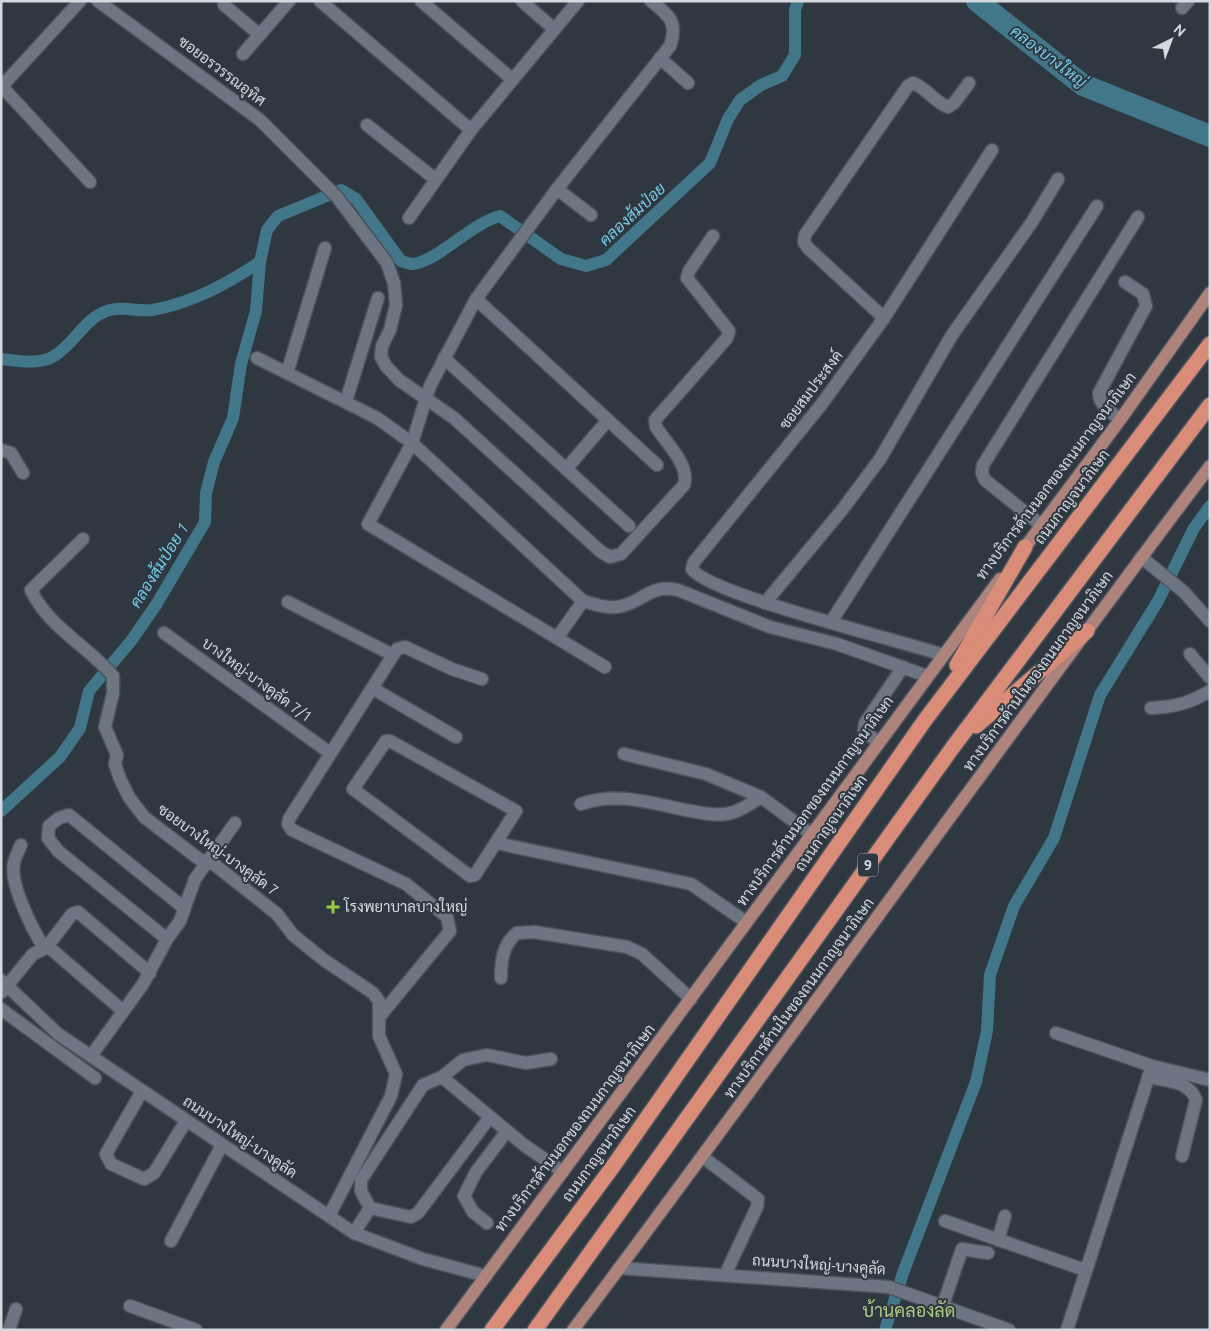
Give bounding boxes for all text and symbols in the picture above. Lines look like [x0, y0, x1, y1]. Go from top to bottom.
north arrow [1146, 15, 1196, 65]
water label: คลองบางใหญ่ [1007, 20, 1093, 92]
text: N [1170, 21, 1189, 40]
street label: ซอยอรวรรณอุทิศ [173, 32, 269, 111]
water label: คลองส้มป่อย [594, 177, 669, 249]
street label: ซอยสมประสงค์ [775, 346, 846, 432]
street label: ทางบริการด้านนอกของถนนกาญจนาภิเษก [972, 369, 1140, 583]
street label: ถนนกาญจนาภิเษก [1030, 446, 1114, 548]
water label: คลองส้มป่อย 1 [124, 518, 192, 611]
street label: ทางบริการด้านในของถนนกาญจนาภิเษก [958, 567, 1117, 775]
street label: บางใหญ่-บางคูลัด 7/1 [198, 633, 316, 727]
street label: ทางบริการด้านนอกของถนนกาญจนาภิเษก [733, 692, 897, 910]
street label: ถนนกาญจนาภิเษก [791, 771, 871, 875]
street label: ซอยบางใหญ่-บางคูลัด 7 [154, 799, 282, 901]
road number: 9 [858, 854, 878, 876]
street label: ทางบริการด้านในของถนนกาญจนาภิเษก [719, 894, 878, 1102]
place label: โรงพยาบาลบางใหญ่ [343, 897, 467, 916]
marker: โรงพยาบาลบางใหญ่ [326, 900, 340, 914]
street label: ทางบริการด้านนอกของถนนกาญจนาภิเษก [491, 1021, 659, 1235]
street label: ถนนบางใหญ่-บางคูลัด [179, 1091, 301, 1183]
street label: ถนนกาญจนาภิเษก [558, 1103, 640, 1205]
street label: ถนนบางใหญ่-บางคูลัด [751, 1250, 887, 1280]
district label: บ้านคลองลัด [863, 1299, 955, 1320]

